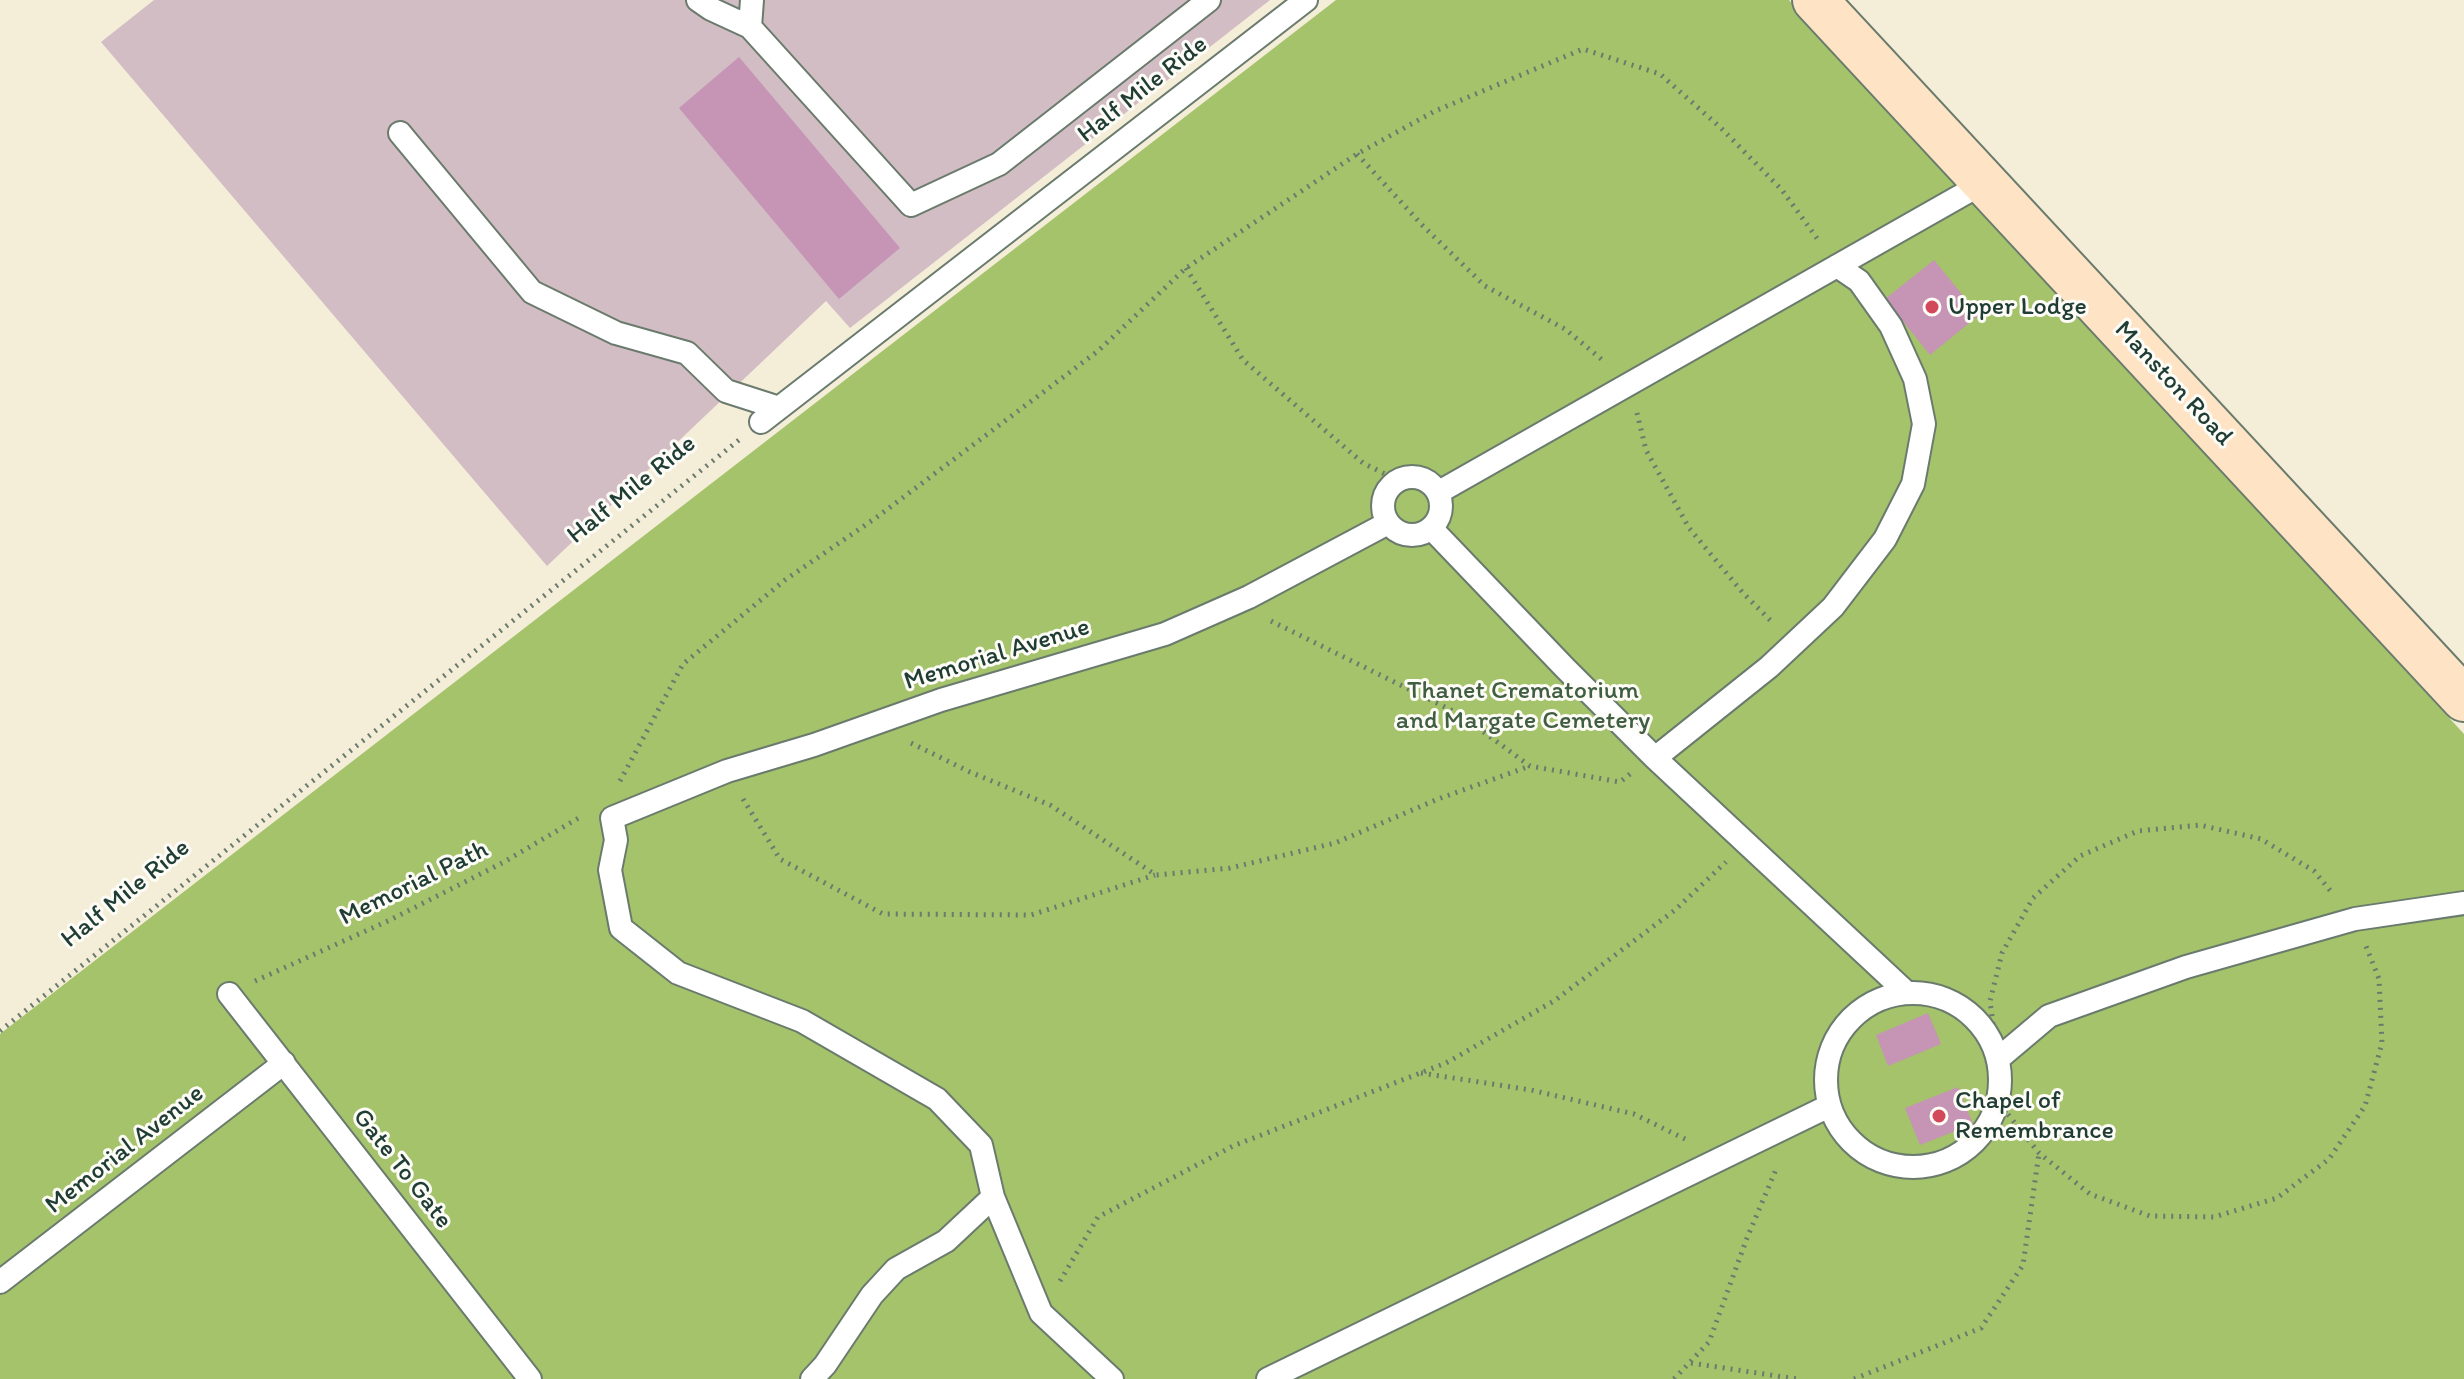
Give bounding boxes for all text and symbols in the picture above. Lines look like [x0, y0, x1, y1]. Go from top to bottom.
street label: Half Mile Ride [1072, 30, 1214, 150]
place label: Upper Lodge [1948, 291, 2087, 323]
marker: Upper Lodge [1923, 298, 1941, 316]
street label: Manston Road [2107, 315, 2239, 453]
street label: Half Mile Ride [561, 429, 703, 551]
street label: Memorial Avenue [900, 612, 1094, 698]
park label: Thanet Crematorium and Margate Cemetery [1396, 675, 1650, 736]
street label: Half Mile Ride [55, 833, 197, 955]
street label: Memorial Path [335, 835, 493, 933]
street label: Memorial Avenue [40, 1078, 210, 1222]
place label: Chapel of Remembrance [1955, 1085, 2114, 1146]
street label: Gate To Gate [345, 1103, 459, 1235]
marker: Chapel of Remembrance [1930, 1107, 1948, 1125]

